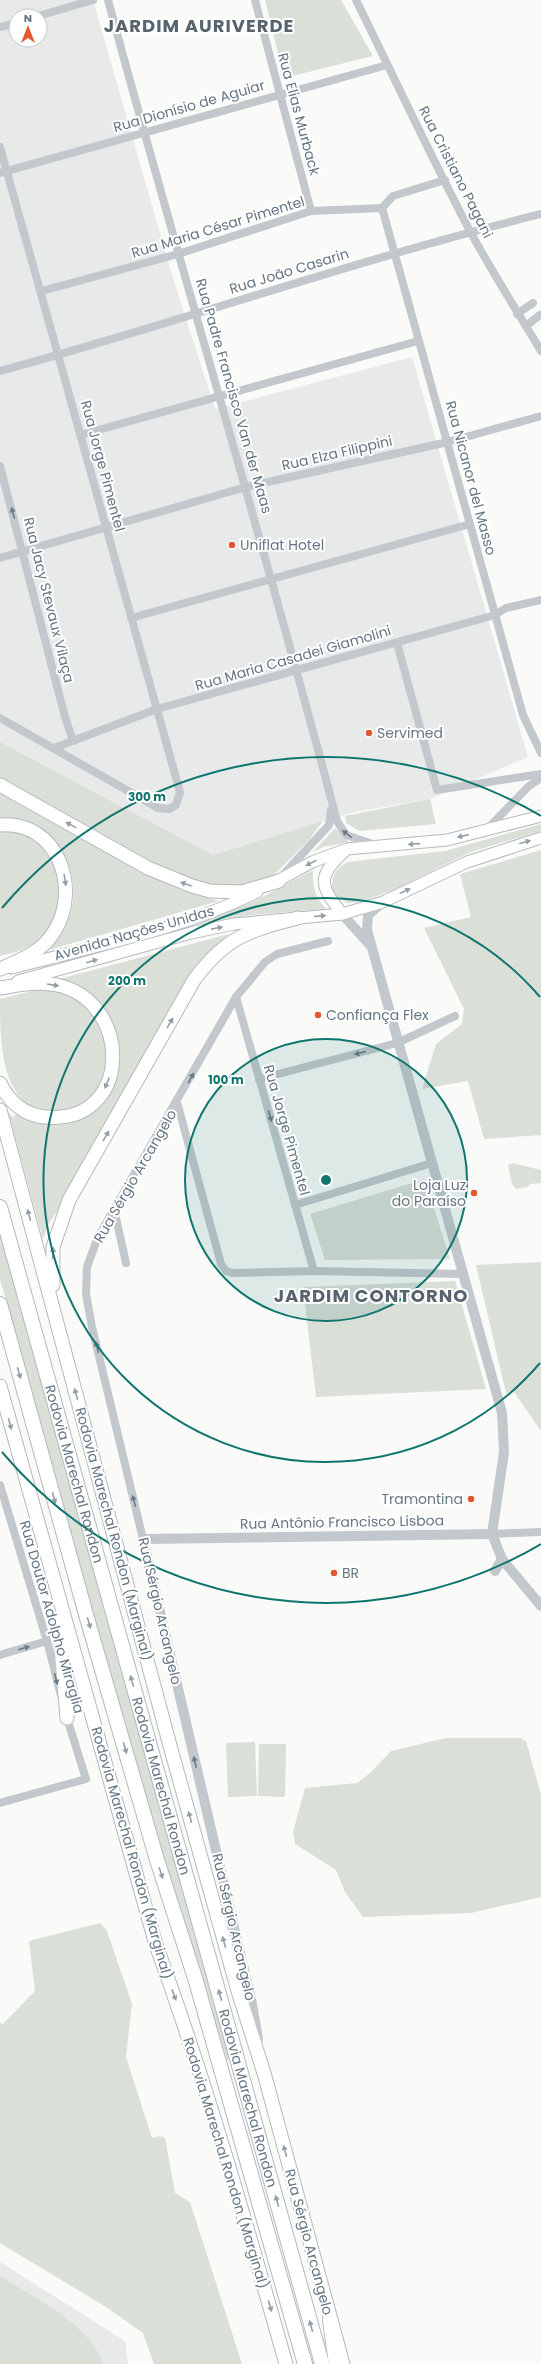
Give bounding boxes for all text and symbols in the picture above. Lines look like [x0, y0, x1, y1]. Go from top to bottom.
north arrow [8, 8, 48, 48]
text: N [24, 10, 32, 26]
district label: JARDIM AURIVERDE [104, 13, 294, 38]
street label: Rua Elias Murback [273, 50, 325, 178]
street label: Rua Dionísio de Aguiar [111, 75, 267, 137]
street label: Rua Cristiano Pagani [414, 102, 498, 242]
street label: Rua Maria César Pimentel [129, 191, 307, 263]
street label: Rua João Casarin [227, 243, 351, 299]
street label: Rua Padre Francisco Van der Maas [191, 276, 277, 516]
street label: Rua Jorge Pimentel [76, 398, 130, 534]
street label: Rua Nicanor del Masso [441, 399, 501, 558]
street label: Rua Elza Filippini [280, 431, 394, 475]
one-way arrow [10, 507, 16, 519]
street label: Rua Jacy Stevaux Vilaça [19, 515, 79, 685]
place label: Uniflat Hotel [240, 535, 324, 555]
marker: Uniflat Hotel [227, 540, 237, 550]
street label: Rua Maria Casadei Giamolini [193, 620, 393, 696]
place label: Servimed [377, 723, 443, 743]
marker: Servimed [364, 728, 374, 738]
text: 300 m [128, 788, 166, 805]
one-way arrow [65, 821, 77, 828]
one-way arrow [341, 830, 352, 839]
one-way arrow [456, 833, 468, 839]
one-way arrow [519, 839, 531, 845]
one-way arrow [408, 840, 420, 847]
one-way arrow [305, 860, 317, 866]
one-way arrow [62, 874, 68, 886]
one-way arrow [180, 881, 192, 887]
one-way arrow [399, 888, 411, 895]
street label: Avenida Nações Unidas [52, 901, 216, 965]
one-way arrow [314, 912, 326, 919]
one-way arrow [211, 924, 223, 930]
one-way arrow [85, 957, 98, 963]
text: 200 m [108, 972, 146, 989]
one-way arrow [47, 982, 59, 988]
place label: Confiança Flex [326, 1005, 429, 1025]
marker: Confiança Flex [313, 1010, 323, 1020]
one-way arrow [166, 1017, 173, 1029]
one-way arrow [353, 1051, 366, 1057]
street label: Rua Jorge Pimentel [259, 1062, 315, 1198]
text: 100 m [208, 1071, 244, 1088]
one-way arrow [187, 1072, 194, 1084]
one-way arrow [104, 1078, 110, 1090]
street label: Rua Sérgio Arcangelo [89, 1106, 181, 1246]
one-way arrow [267, 1111, 273, 1123]
one-way arrow [102, 1130, 109, 1142]
centre of rings [319, 1173, 333, 1187]
place label: Loja Luz do Paraíso [392, 1175, 466, 1211]
marker: Loja Luz do Paraíso [469, 1188, 479, 1198]
one-way arrow [25, 1209, 31, 1221]
one-way arrow [50, 1246, 56, 1259]
district label: JARDIM CONTORNO [274, 1283, 468, 1308]
one-way arrow [94, 1341, 100, 1353]
one-way arrow [16, 1367, 22, 1379]
street label: Rodovia Marechal Rondon [40, 1383, 109, 1565]
one-way arrow [73, 1387, 79, 1400]
street label: Rodovia Marechal Rondon (Marginal) [70, 1405, 158, 1663]
one-way arrow [7, 1418, 13, 1430]
place label: Tramontina [381, 1489, 463, 1509]
one-way arrow [51, 1492, 57, 1504]
marker: Tramontina [466, 1494, 476, 1504]
one-way arrow [130, 1495, 136, 1507]
street label: Rua Antônio Francisco Lisboa [240, 1510, 444, 1534]
street label: Rua Doutor Adolpho Miraglia [15, 1518, 89, 1716]
street label: Rua Sérgio Arcangelo [133, 1535, 187, 1687]
place label: BR [342, 1563, 359, 1583]
marker: BR [329, 1568, 339, 1578]
one-way arrow [86, 1617, 92, 1629]
one-way arrow [18, 1645, 30, 1651]
one-way arrow [53, 1673, 59, 1685]
one-way arrow [129, 1675, 135, 1687]
street label: Rodovia Marechal Rondon [127, 1695, 195, 1877]
street label: Rodovia Marechal Rondon (Marginal) [86, 1724, 178, 1982]
one-way arrow [122, 1742, 128, 1754]
one-way arrow [192, 1756, 198, 1768]
one-way arrow [187, 1810, 193, 1822]
street label: Rua Sérgio Arcangelo [207, 1851, 261, 2003]
one-way arrow [158, 1867, 164, 1879]
one-way arrow [221, 1936, 227, 1948]
one-way arrow [172, 1989, 178, 2001]
one-way arrow [216, 1989, 222, 2001]
street label: Rodovia Marechal Rondon [214, 2007, 282, 2189]
street label: Rodovia Marechal Rondon (Marginal) [178, 2035, 274, 2291]
one-way arrow [282, 2145, 288, 2157]
street label: Rua Sérgio Arcangelo [280, 2167, 338, 2317]
one-way arrow [274, 2195, 280, 2207]
one-way arrow [267, 2301, 273, 2313]
one-way arrow [308, 2320, 314, 2333]

